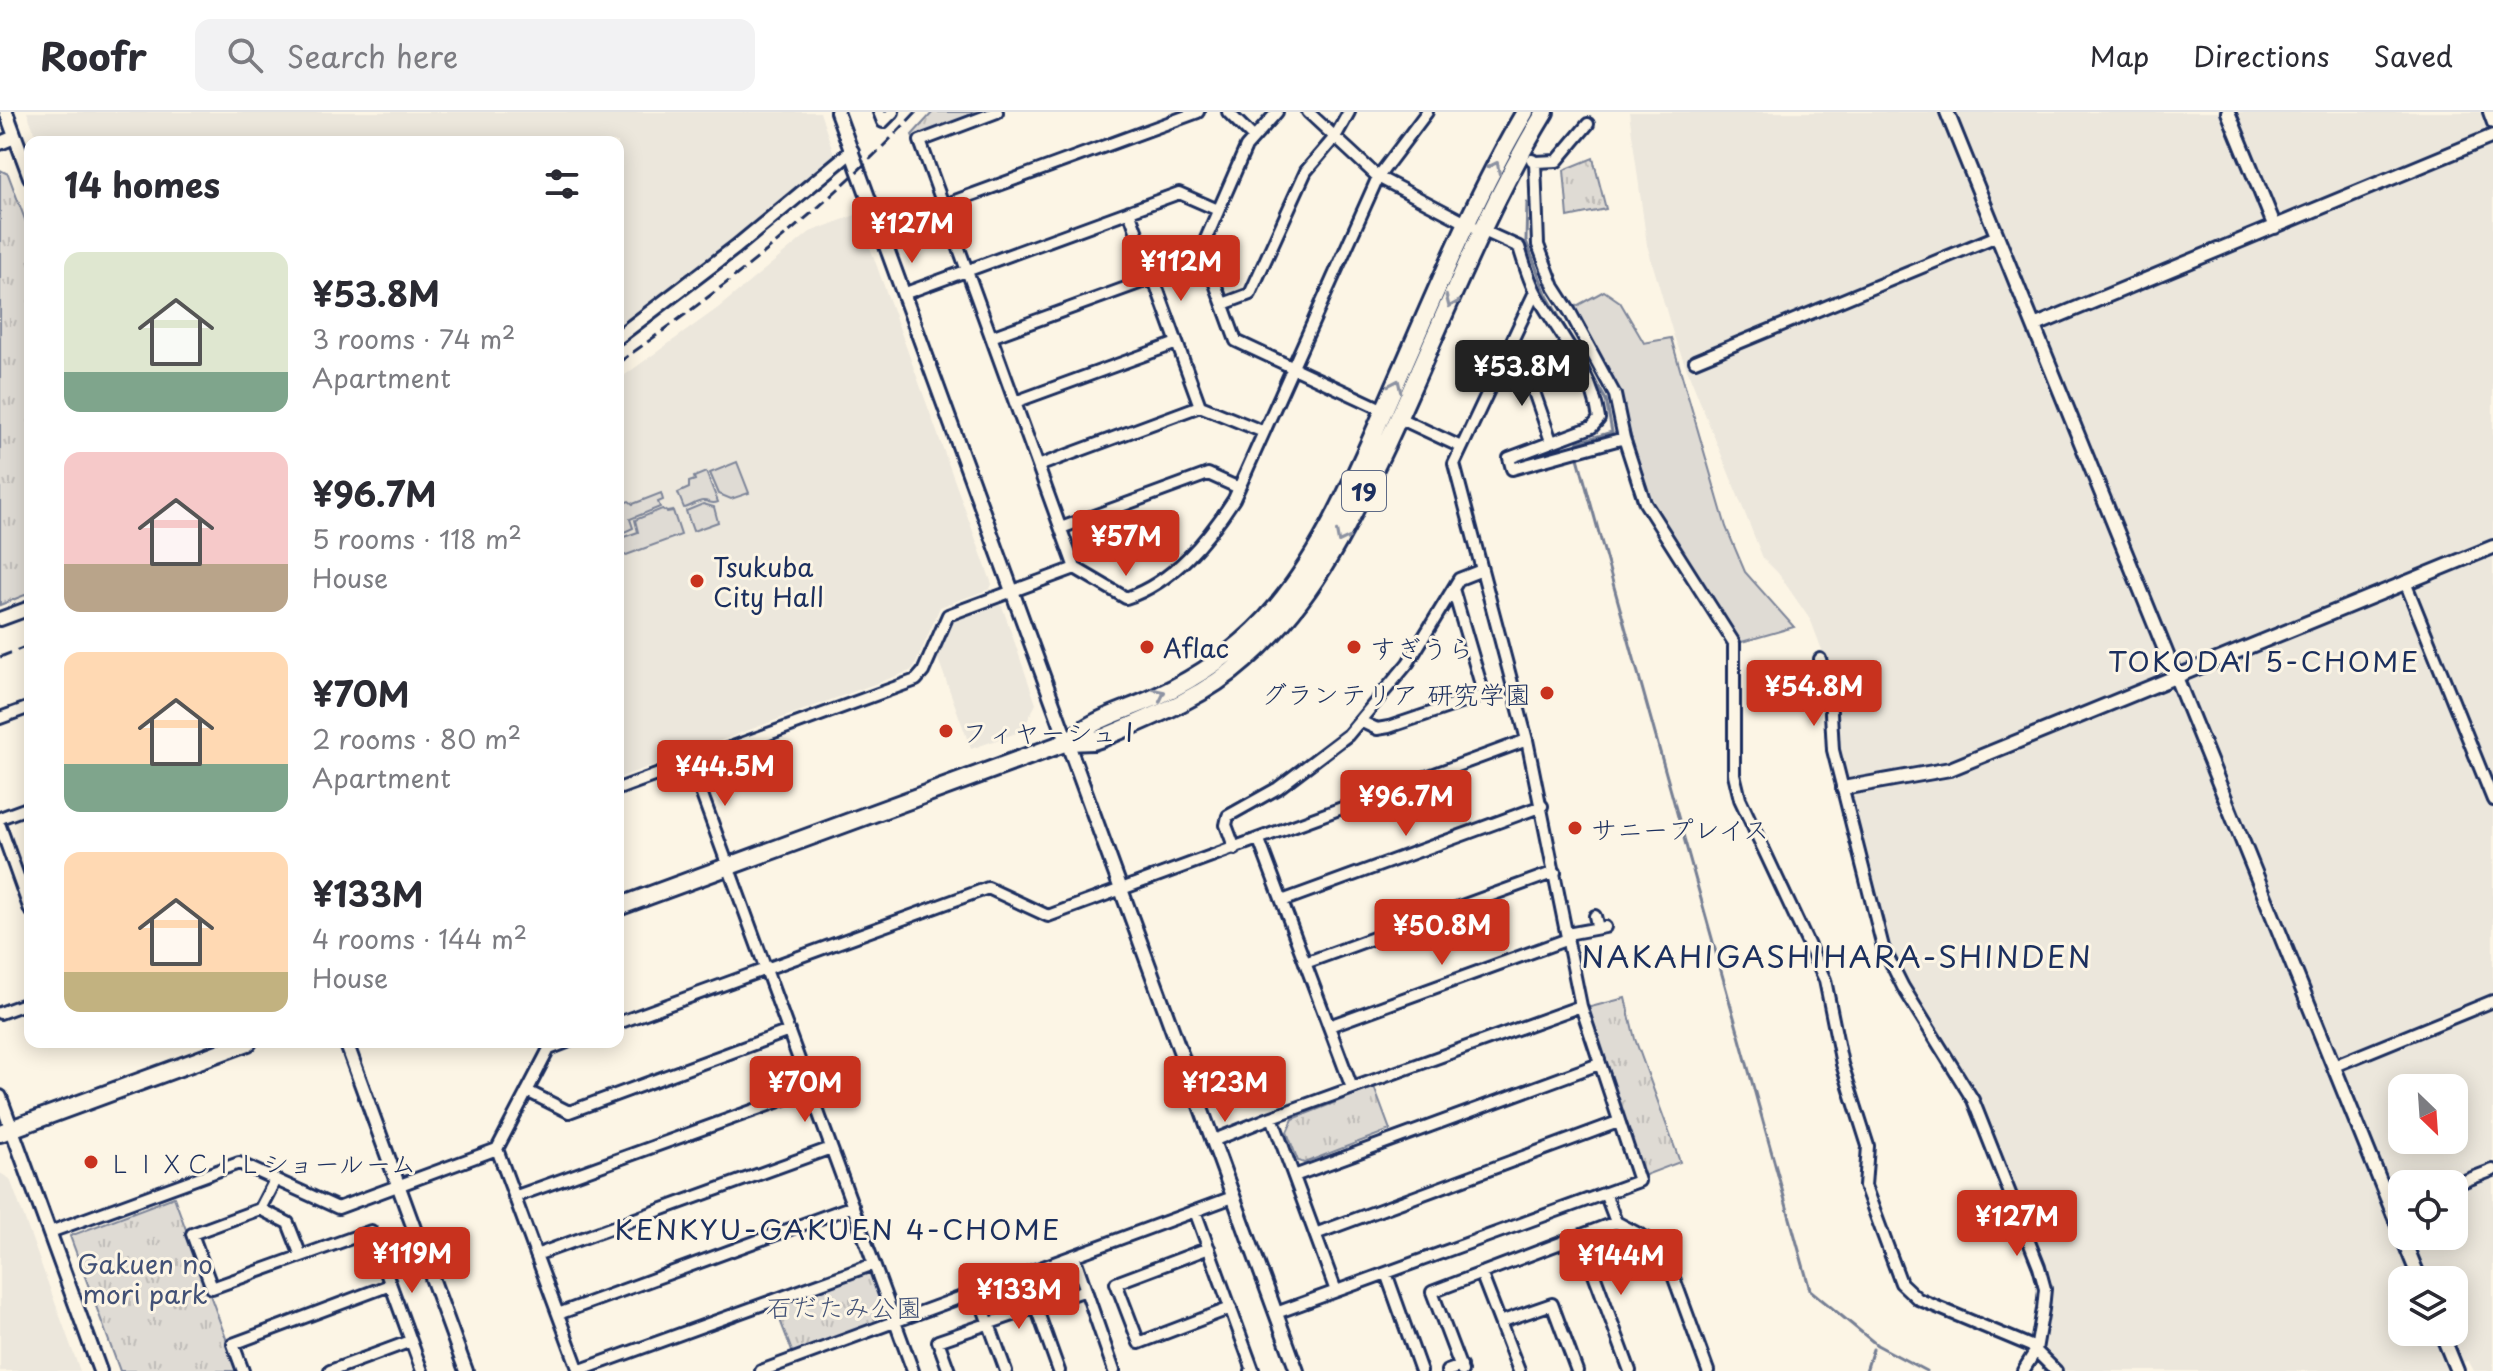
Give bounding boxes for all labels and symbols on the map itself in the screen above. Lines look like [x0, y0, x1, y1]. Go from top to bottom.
one-way arrow [1486, 161, 1501, 176]
pin: ¥127M [856, 197, 968, 265]
pin: ¥112M [1125, 235, 1237, 303]
one-way arrow [1444, 294, 1460, 308]
pin: ¥53.8M [1457, 340, 1587, 408]
one-way arrow [1386, 378, 1402, 393]
road number: 19 [1342, 471, 1386, 511]
pin: ¥57M [1079, 510, 1173, 578]
one-way arrow [1335, 529, 1350, 544]
place label: Tsukuba City Hall [713, 547, 824, 616]
marker: Tsukuba City Hall [688, 572, 706, 590]
place label: Aflac [1163, 628, 1229, 667]
place label: すぎうら [1370, 628, 1474, 667]
marker: Aflac [1138, 638, 1156, 656]
marker: すぎうら [1345, 638, 1363, 656]
district label: TOKODAI 5-CHOME [2108, 639, 2420, 682]
pin: ¥54.8M [1749, 660, 1879, 728]
place label: グランテリア 研究学園 [1261, 674, 1531, 713]
marker: グランテリア 研究学園 [1538, 684, 1556, 702]
one-way arrow [1151, 688, 1166, 704]
place label: フィヤーシュ I [962, 712, 1133, 751]
marker: フィヤーシュ I [937, 722, 955, 740]
pin: ¥44.5M [660, 740, 790, 808]
pin: ¥96.7M [1341, 770, 1471, 838]
place label: サニープレイス [1591, 809, 1769, 848]
marker: サニープレイス [1566, 819, 1584, 837]
pin: ¥50.8M [1377, 899, 1507, 967]
district label: NAKAHIGASHIHARA-SHINDEN [1581, 933, 2093, 978]
pin: ¥70M [758, 1056, 852, 1124]
pin: ¥123M [1169, 1056, 1281, 1124]
north arrow [2388, 1074, 2468, 1154]
place label: ＬＩＸＣＩＬショールーム [107, 1143, 416, 1182]
marker: ＬＩＸＣＩＬショールーム [82, 1153, 100, 1171]
pin: ¥127M [1961, 1190, 2073, 1258]
district label: KENKYU-GAKUEN 4-CHOME [615, 1207, 1061, 1250]
pin: ¥119M [356, 1227, 468, 1295]
pin: ¥144M [1565, 1229, 1677, 1297]
park label: Gakuen no mori park [77, 1244, 213, 1313]
pin: ¥133M [963, 1263, 1075, 1331]
park label: 石だたみ公園 [766, 1287, 922, 1326]

